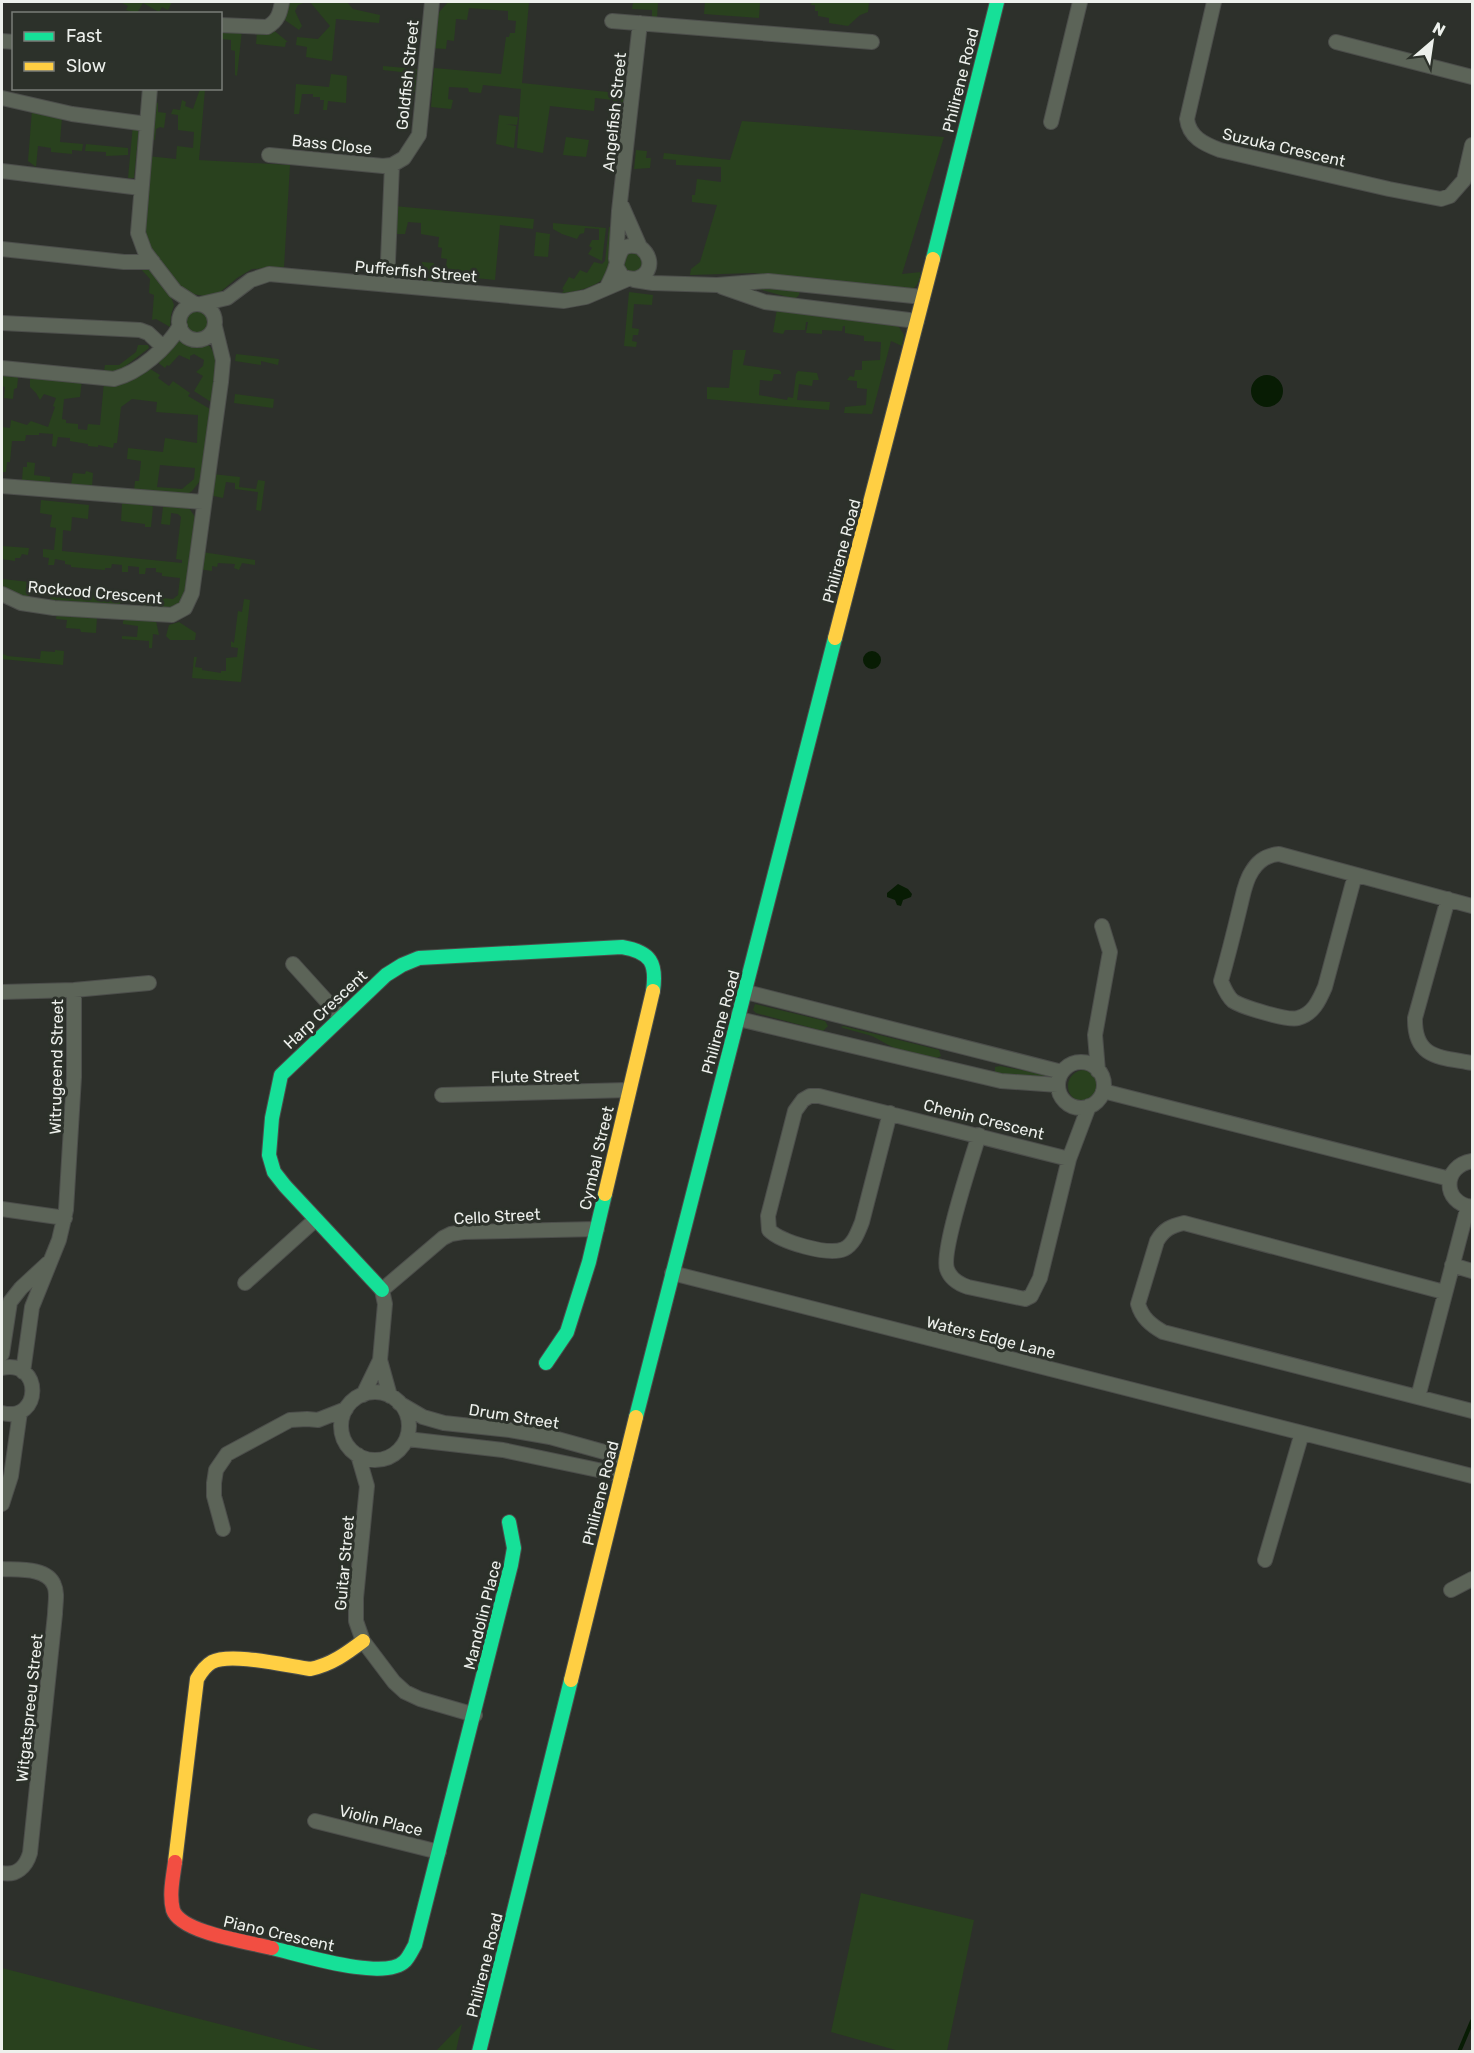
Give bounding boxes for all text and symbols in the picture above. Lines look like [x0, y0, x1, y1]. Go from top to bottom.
legend [12, 12, 222, 90]
north arrow [1402, 12, 1462, 72]
text: N [1429, 18, 1449, 40]
street label: Goldfish Street [392, 19, 423, 131]
text: Fast [66, 25, 102, 47]
street label: Philirene Road [938, 26, 983, 134]
street label: Angelfish Street [599, 52, 630, 173]
text: Slow [66, 55, 106, 77]
street label: Suzuka Crescent [1221, 124, 1347, 171]
street label: Bass Close [291, 131, 373, 158]
street label: Pufferfish Street [354, 257, 478, 286]
street label: Philirene Road [818, 497, 865, 605]
street label: Rockcod Crescent [27, 577, 163, 608]
street label: Harp Crescent [280, 966, 371, 1053]
street label: Philirene Road [697, 968, 744, 1076]
street label: Witrugeend Street [46, 999, 67, 1135]
street label: Flute Street [491, 1066, 579, 1087]
street label: Chenin Crescent [921, 1095, 1046, 1144]
street label: Cymbal Street [575, 1104, 618, 1212]
street label: Cello Street [453, 1205, 541, 1228]
street label: Waters Edge Lane [924, 1312, 1058, 1363]
street label: Drum Street [467, 1400, 560, 1433]
street label: Philirene Road [578, 1439, 623, 1547]
street label: Guitar Street [331, 1515, 358, 1611]
street label: Mandolin Place [460, 1558, 505, 1672]
street label: Witgatspreeu Street [12, 1633, 47, 1783]
street label: Violin Place [337, 1801, 425, 1840]
street label: Philirene Road [462, 1911, 507, 2019]
street label: Piano Crescent [222, 1912, 336, 1955]

